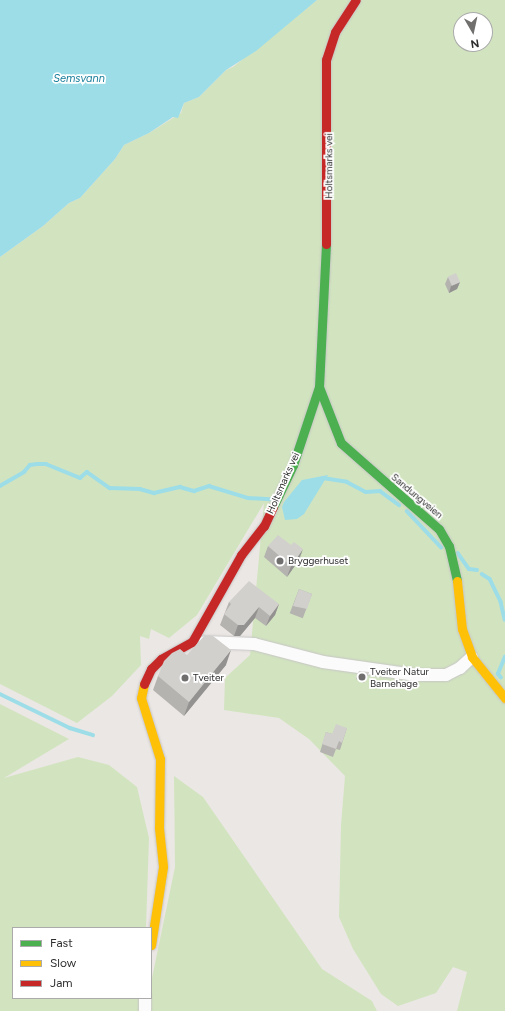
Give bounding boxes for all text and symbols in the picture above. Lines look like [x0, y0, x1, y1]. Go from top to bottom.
north arrow [453, 12, 493, 52]
text: N [470, 36, 480, 50]
water label: Semsvann [53, 72, 105, 86]
street label: Holtsmarks vei [323, 133, 335, 199]
street label: Holtsmarks vei [264, 451, 302, 515]
street label: Sandungveien [389, 471, 445, 521]
place label: Bryggerhuset [288, 555, 348, 567]
marker: Bryggerhuset [275, 556, 285, 566]
place label: Tveiter Natur Barnehage [370, 665, 429, 688]
place label: Tveiter [193, 672, 224, 684]
marker: Tveiter Natur Barnehage [357, 672, 367, 682]
marker: Tveiter [180, 673, 190, 683]
legend [12, 927, 152, 999]
text: Fast [50, 936, 73, 950]
text: Slow [50, 956, 76, 970]
text: Jam [50, 976, 73, 990]

